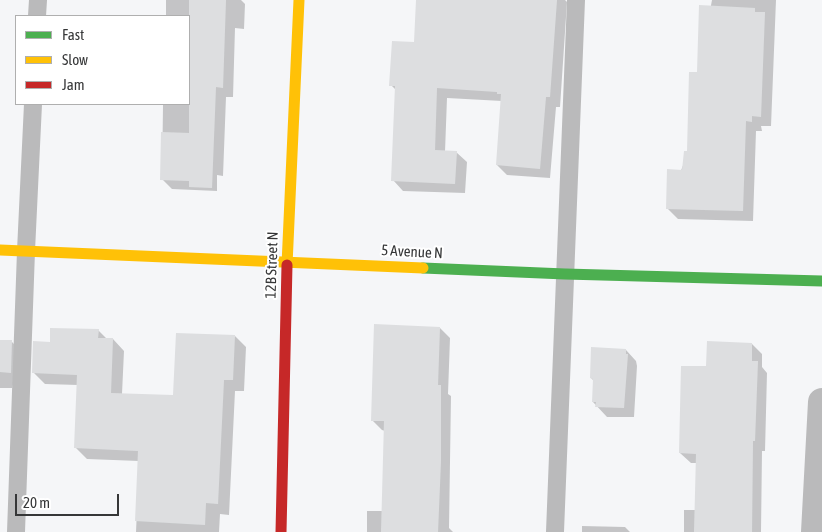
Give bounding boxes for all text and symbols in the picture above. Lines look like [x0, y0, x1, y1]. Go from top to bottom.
legend [15, 15, 190, 105]
text: Fast [62, 26, 84, 43]
text: Slow [62, 51, 88, 68]
text: Jam [62, 76, 85, 93]
street label: 12B Street N [262, 231, 282, 299]
street label: 5 Avenue N [381, 241, 443, 263]
scale bar [18, 484, 121, 516]
text: 20 m [23, 494, 50, 511]

